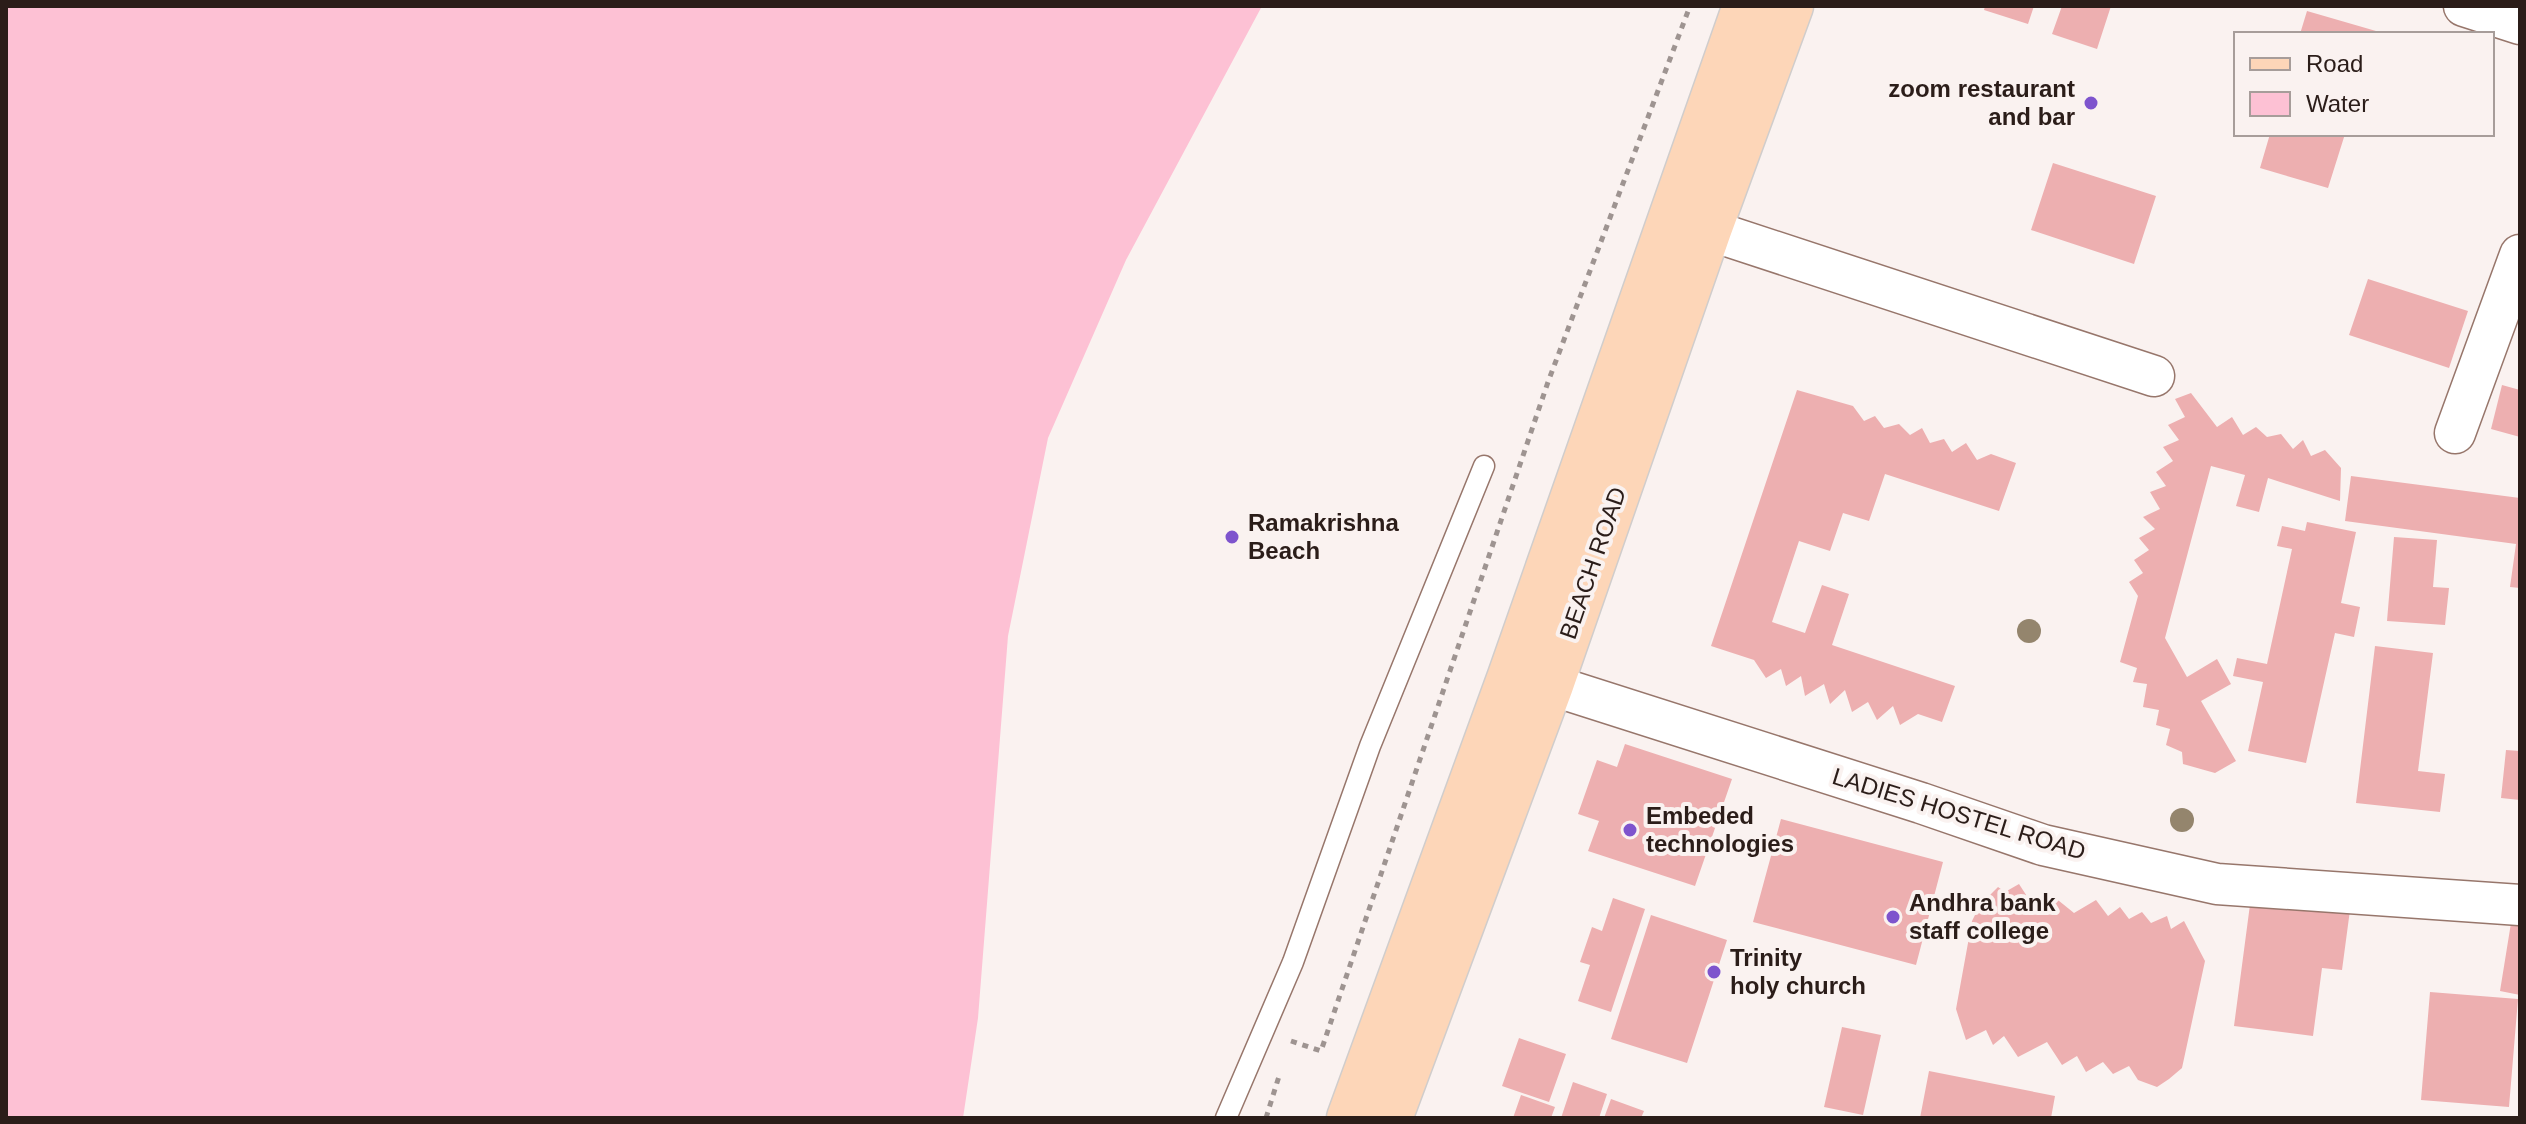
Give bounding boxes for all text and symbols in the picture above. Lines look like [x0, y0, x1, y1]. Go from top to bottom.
legend [2234, 32, 2494, 136]
text: Road [2306, 50, 2363, 77]
place label: zoom restaurant and bar [1888, 75, 2075, 130]
text: Water [2306, 90, 2369, 117]
marker: zoom restaurant and bar [2082, 94, 2100, 112]
street label: BEACH ROAD [1554, 483, 1631, 642]
place label: Ramakrishna Beach [1248, 509, 1399, 564]
marker: Ramakrishna Beach [1223, 528, 1241, 546]
street label: LADIES HOSTEL ROAD [1829, 762, 2089, 865]
place label: Embeded technologies [1646, 802, 1794, 857]
marker: Embeded technologies [1621, 821, 1639, 839]
place label: Andhra bank staff college [1909, 889, 2056, 944]
marker: Andhra bank staff college [1884, 908, 1902, 926]
place label: Trinity holy church [1730, 944, 1866, 999]
marker: Trinity holy church [1705, 963, 1723, 981]

